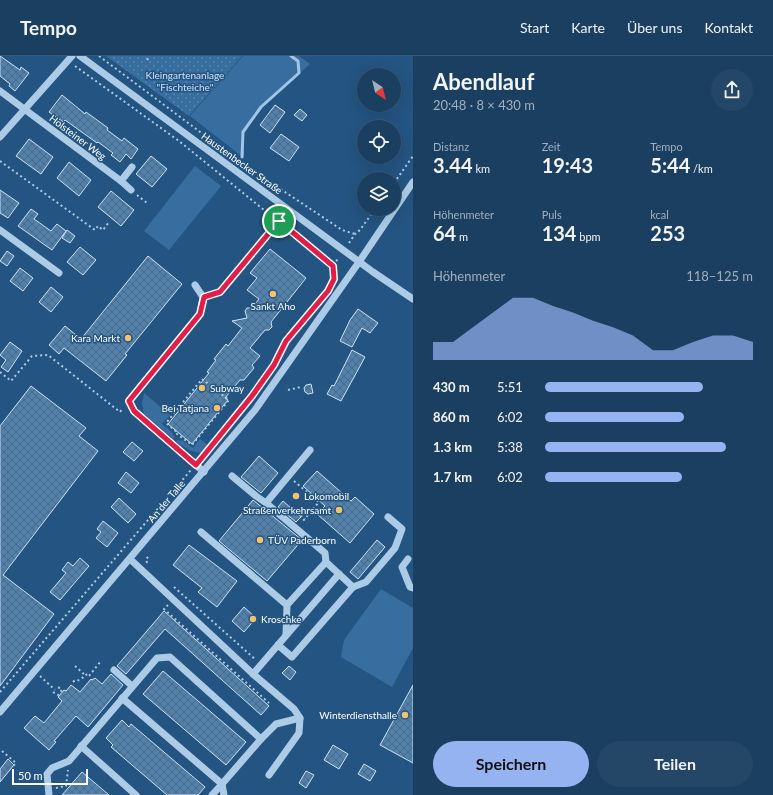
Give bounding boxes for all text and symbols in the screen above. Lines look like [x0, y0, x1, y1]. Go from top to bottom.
text: Tempo [20, 16, 77, 39]
text: Start [520, 19, 549, 36]
text: Karte [571, 19, 605, 36]
text: Über uns [627, 19, 682, 36]
text: Kontakt [704, 19, 753, 36]
north arrow [357, 68, 401, 112]
map controls [357, 68, 401, 216]
text: Abendlauf [433, 68, 534, 95]
park label: Kleingartenanlage "Fischteiche" [146, 69, 224, 93]
button: share [711, 69, 753, 111]
text: 20:48 · 8 × 430 m [433, 97, 535, 113]
street label: Holsteiner Weg [47, 112, 109, 162]
button: locate [357, 120, 401, 164]
street label: Haustenbecker Straße [199, 130, 285, 196]
text: Distanz [433, 140, 469, 153]
text: Zeit [542, 140, 560, 153]
text: Tempo [650, 140, 683, 153]
text: 3.44 [433, 153, 473, 177]
text: 19:43 [542, 153, 593, 177]
text: 5:44 [650, 153, 690, 177]
text: km [473, 162, 490, 175]
text: /km [690, 162, 713, 175]
button: layers [357, 172, 401, 216]
pin [262, 204, 296, 238]
text: Höhenmeter [433, 208, 494, 221]
text: Puls [542, 208, 562, 221]
text: kcal [650, 208, 669, 221]
icon: arrive [268, 210, 290, 232]
text: 64 [433, 221, 456, 245]
text: 134 [542, 221, 576, 245]
text: 253 [650, 221, 685, 245]
text: m [456, 230, 468, 243]
text: bpm [576, 230, 601, 243]
text: Höhenmeter [433, 268, 505, 284]
text: 118–125 m [686, 268, 753, 284]
marker: Sankt Aho [268, 289, 278, 299]
place label: Sankt Aho [251, 300, 296, 312]
place label: Kara Markt [71, 332, 120, 344]
marker: Kara Markt [123, 333, 133, 343]
text: 430 m [433, 379, 470, 395]
text: 5:51 [497, 379, 523, 395]
place label: Subway [210, 382, 245, 394]
marker: Subway [197, 383, 207, 393]
place label: Bei Tatjana [161, 402, 209, 414]
marker: Bei Tatjana [212, 403, 222, 413]
text: 860 m [433, 409, 470, 425]
text: 6:02 [497, 409, 523, 425]
text: 1.3 km [433, 439, 472, 455]
text: 5:38 [497, 439, 523, 455]
text: 1.7 km [433, 469, 472, 485]
text: 6:02 [497, 469, 523, 485]
street label: An der Talle [145, 478, 187, 524]
place label: Lokomobil [304, 490, 349, 502]
marker: Lokomobil [291, 491, 301, 501]
place label: Straßenverkehrsamt [243, 504, 331, 516]
marker: Straßenverkehrsamt [334, 505, 344, 515]
place label: TÜV Paderborn [268, 534, 336, 546]
marker: TÜV Paderborn [255, 535, 265, 545]
place label: Kroschke [261, 613, 302, 625]
marker: Kroschke [248, 614, 258, 624]
place label: Winterdiensthalle [319, 709, 397, 721]
marker: Winterdiensthalle [400, 710, 410, 720]
button: Speichern [433, 741, 589, 787]
button: Teilen [597, 741, 753, 787]
scale bar [12, 767, 88, 786]
text: 50 m [18, 769, 43, 782]

